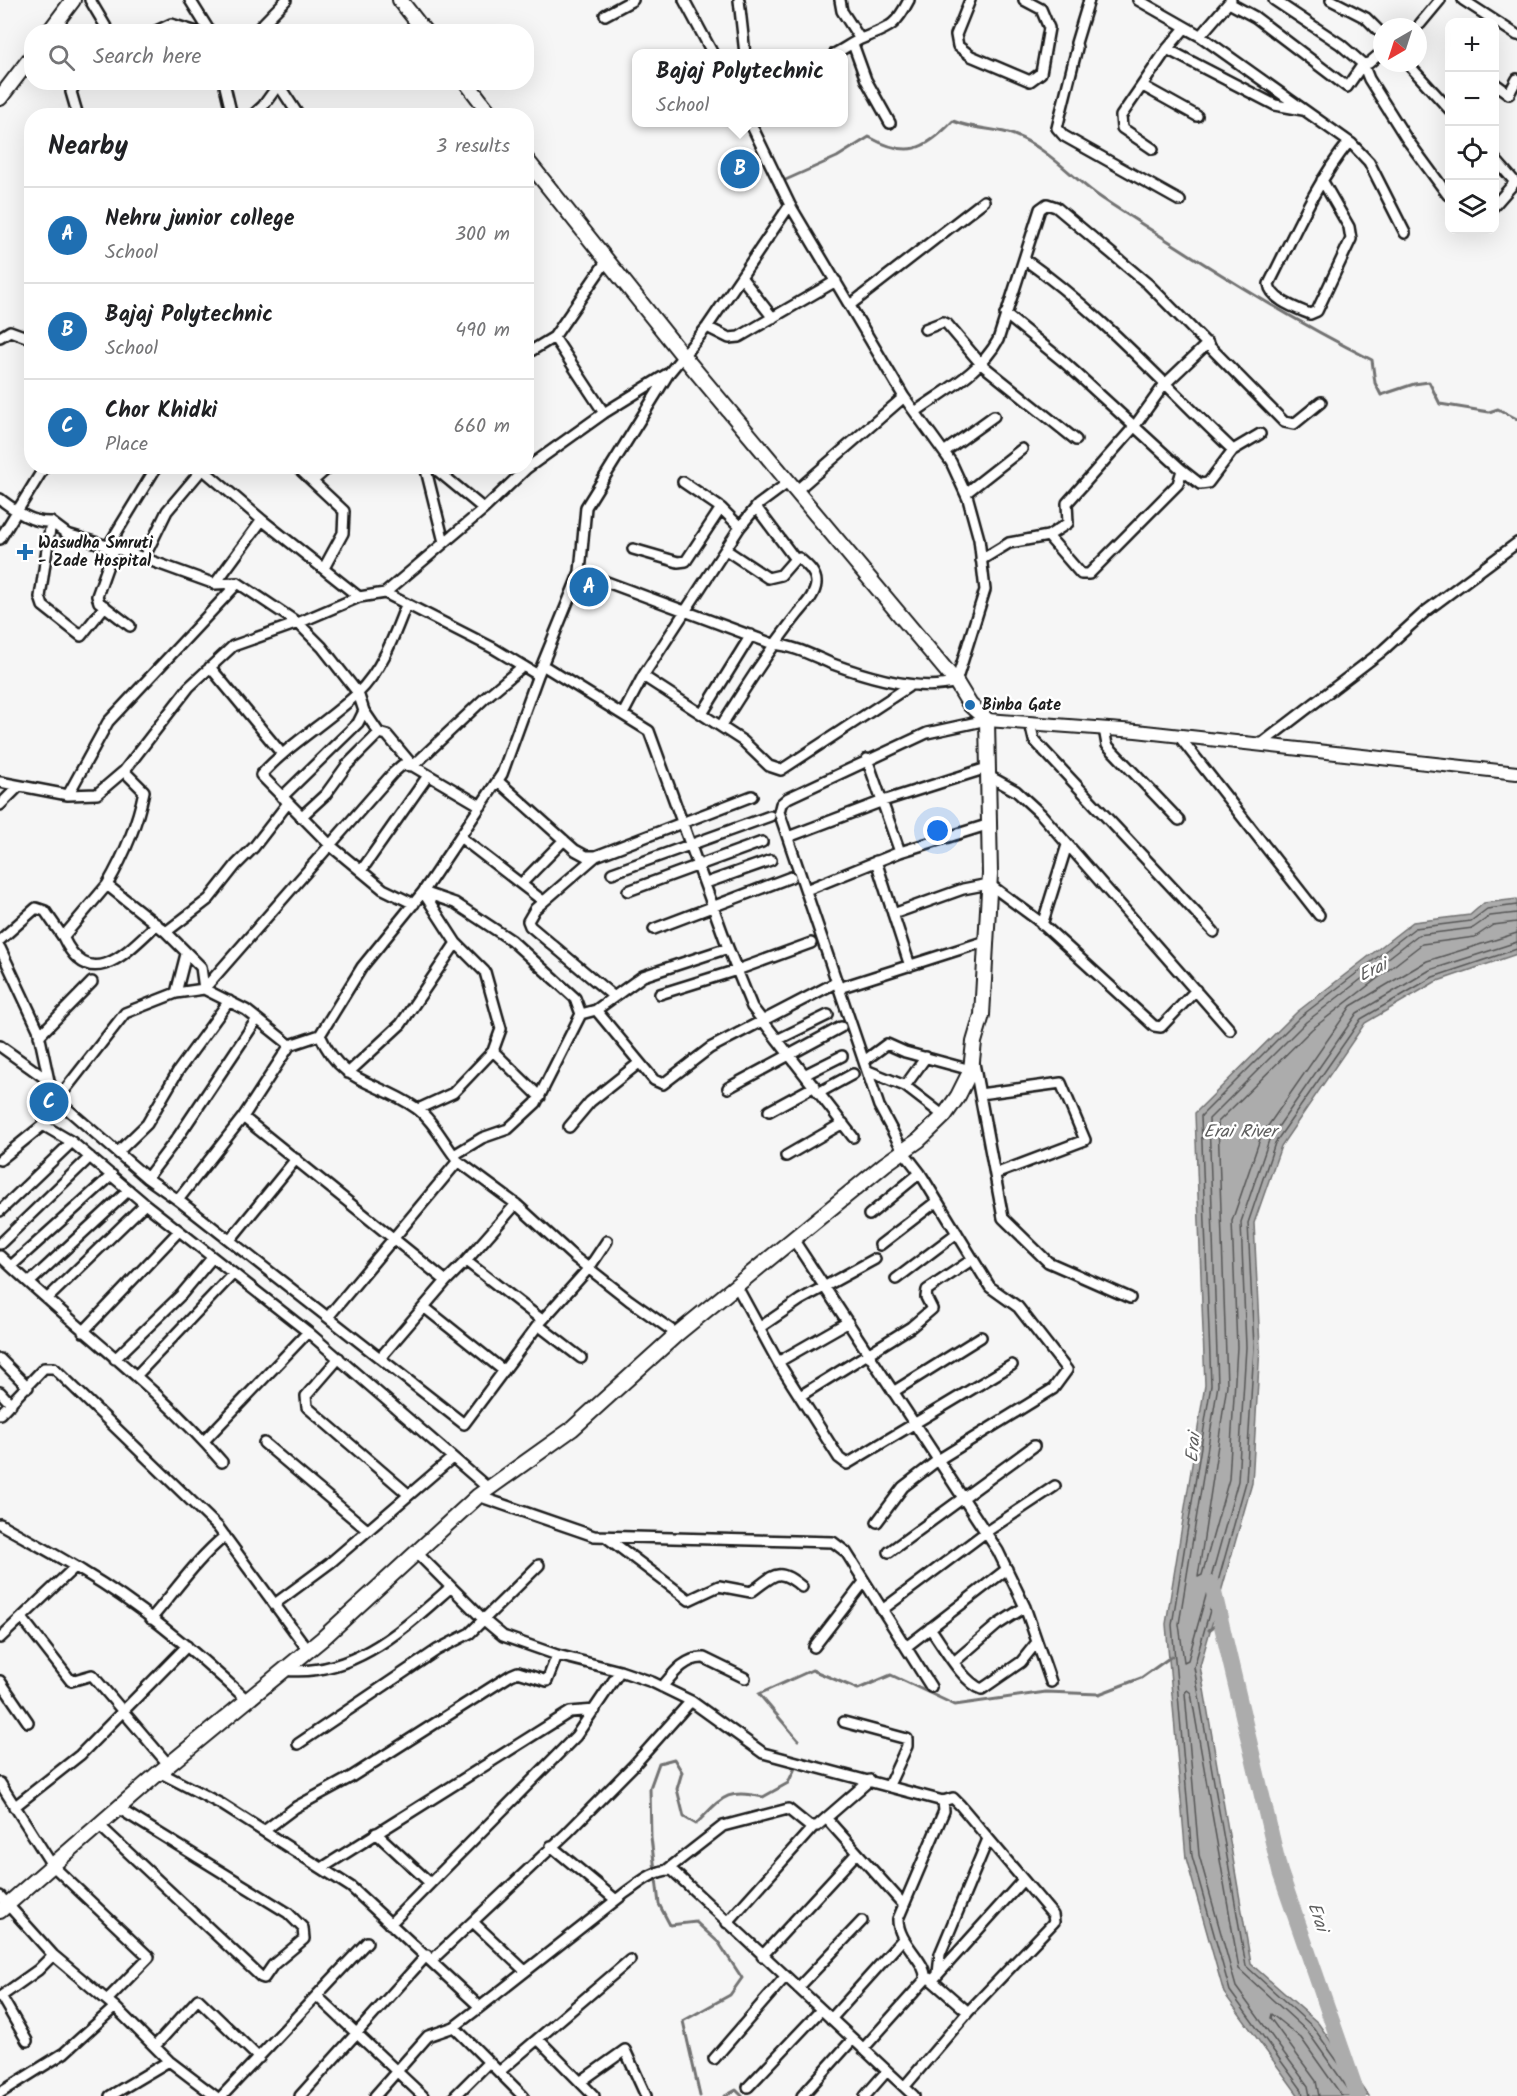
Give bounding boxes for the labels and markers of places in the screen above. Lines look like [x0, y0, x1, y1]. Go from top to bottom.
pin: B [720, 146, 760, 192]
place label: Wasudha Smruti - Zade Hospital [38, 531, 154, 574]
marker: Wasudha Smruti - Zade Hospital [16, 543, 34, 561]
pin: A [570, 564, 608, 610]
place label: Binba Gate [982, 693, 1061, 718]
marker: Binba Gate [963, 698, 977, 712]
pin: C [29, 1080, 68, 1124]

